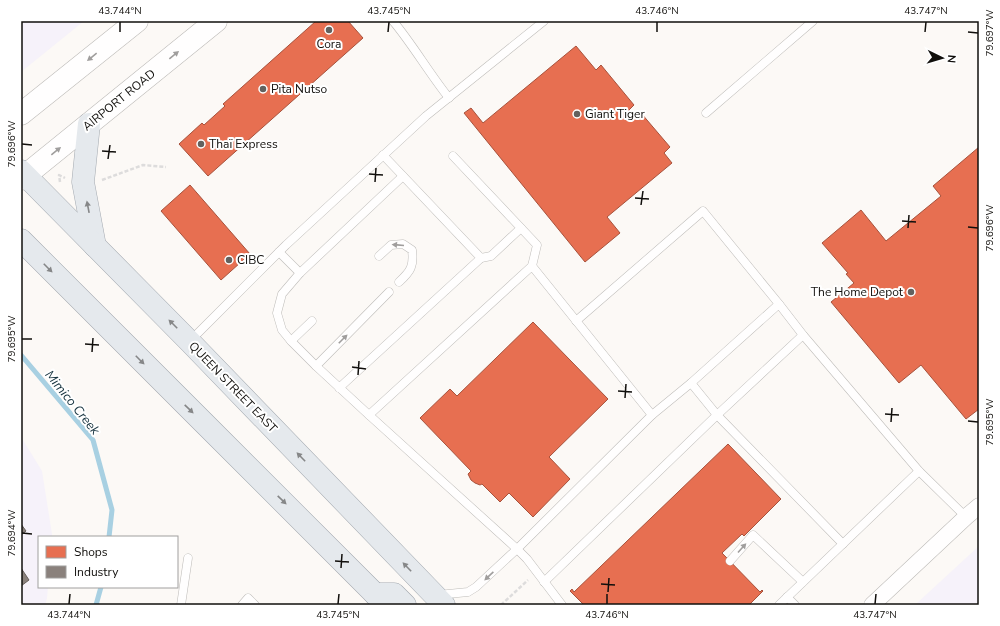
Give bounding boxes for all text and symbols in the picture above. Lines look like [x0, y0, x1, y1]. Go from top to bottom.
text: 43.744°N [98, 4, 142, 18]
text: 43.745°N [367, 4, 411, 18]
text: 43.746°N [635, 4, 679, 18]
text: 43.747°N [904, 4, 948, 18]
text: 79.697°W [983, 9, 997, 57]
marker: Cora [324, 25, 334, 35]
place label: Cora [317, 36, 341, 52]
north arrow [922, 38, 962, 78]
one-way arrow [168, 51, 179, 60]
one-way arrow [87, 53, 98, 62]
text: N [944, 54, 959, 64]
street label: AIRPORT ROAD [79, 66, 159, 134]
place label: Pita Nutso [271, 81, 328, 97]
marker: Pita Nutso [258, 84, 268, 94]
place label: Giant Tiger [585, 106, 645, 122]
marker: Giant Tiger [572, 109, 582, 119]
text: 79.696°W [5, 120, 19, 168]
place label: Thaï Express [209, 136, 278, 152]
marker: Thaï Express [196, 139, 206, 149]
one-way arrow [50, 146, 61, 155]
one-way arrow [85, 201, 91, 213]
text: 79.696°W [983, 204, 997, 252]
one-way arrow [392, 242, 405, 249]
place label: CIBC [237, 252, 264, 268]
marker: CIBC [224, 255, 234, 265]
one-way arrow [43, 263, 53, 273]
place label: The Home Depot [811, 284, 904, 300]
marker: The Home Depot [906, 287, 916, 297]
text: 79.695°W [5, 315, 19, 363]
one-way arrow [168, 319, 178, 329]
one-way arrow [338, 334, 348, 344]
street label: QUEEN STREET EAST [185, 338, 281, 436]
one-way arrow [135, 355, 145, 365]
water label: Mimico Creek [41, 367, 104, 439]
text: 79.695°W [983, 398, 997, 446]
one-way arrow [184, 404, 194, 414]
one-way arrow [296, 452, 306, 462]
one-way arrow [277, 495, 287, 505]
text: 79.694°W [5, 509, 19, 557]
legend [38, 536, 178, 588]
one-way arrow [737, 543, 746, 553]
text: Shops [74, 544, 108, 560]
one-way arrow [402, 562, 412, 572]
text: Industry [74, 564, 119, 580]
one-way arrow [483, 571, 494, 580]
text: 43.744°N [47, 608, 91, 622]
text: 43.745°N [316, 608, 360, 622]
text: 43.746°N [585, 608, 629, 622]
text: 43.747°N [853, 608, 897, 622]

